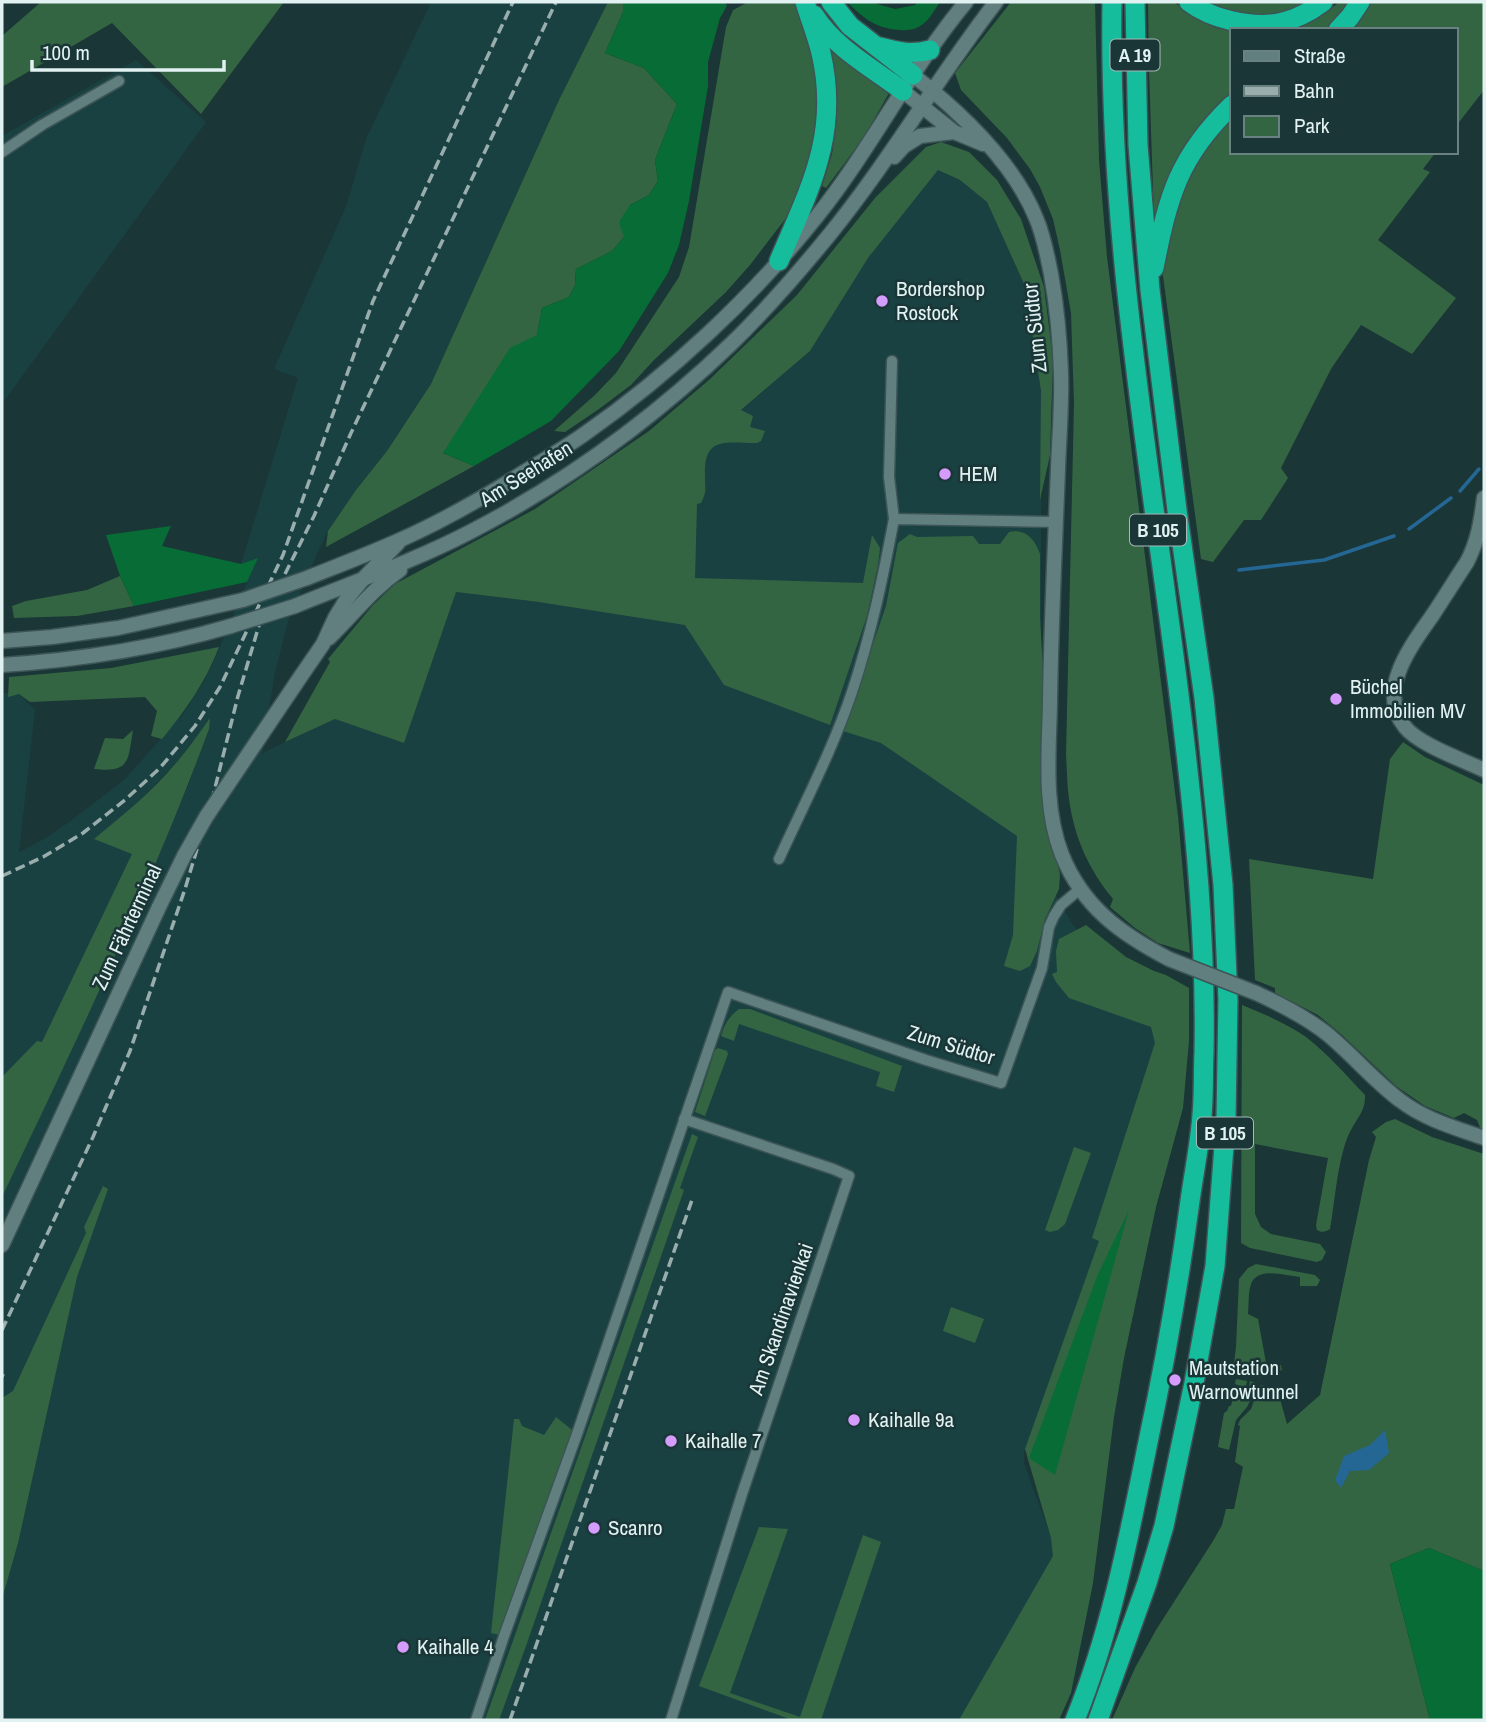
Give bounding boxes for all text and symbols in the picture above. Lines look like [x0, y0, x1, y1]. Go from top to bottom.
scale bar [32, 28, 224, 72]
legend [1230, 28, 1458, 154]
text: 100 m [42, 38, 90, 67]
road number: A 19 [1110, 40, 1160, 70]
text: Straße [1294, 41, 1346, 70]
text: Bahn [1294, 76, 1334, 105]
text: Park [1294, 111, 1330, 140]
place label: Bordershop Rostock [896, 274, 985, 327]
street label: Zum Südtor [1015, 282, 1054, 374]
marker: Bordershop Rostock [874, 293, 890, 309]
street label: Am Seehafen [473, 434, 578, 514]
place label: HEM [959, 459, 997, 488]
marker: HEM [937, 466, 953, 482]
road number: B 105 [1130, 514, 1186, 545]
place label: Büchel Immobilien MV [1350, 672, 1466, 725]
marker: Büchel Immobilien MV [1328, 691, 1344, 707]
street label: Zum Fährterminal [85, 859, 168, 995]
street label: Zum Südtor [904, 1018, 999, 1072]
road number: B 105 [1197, 1118, 1253, 1148]
street label: Am Skandinavienkai [741, 1239, 820, 1400]
place label: Mautstation Warnowtunnel [1189, 1353, 1298, 1406]
marker: Mautstation Warnowtunnel [1167, 1372, 1183, 1388]
place label: Kaihalle 9a [868, 1405, 955, 1434]
marker: Kaihalle 9a [846, 1412, 862, 1428]
place label: Kaihalle 7 [685, 1426, 762, 1455]
marker: Kaihalle 7 [663, 1433, 679, 1449]
place label: Scanro [608, 1513, 663, 1542]
marker: Scanro [586, 1520, 602, 1536]
place label: Kaihalle 4 [417, 1632, 494, 1661]
marker: Kaihalle 4 [395, 1639, 411, 1655]

